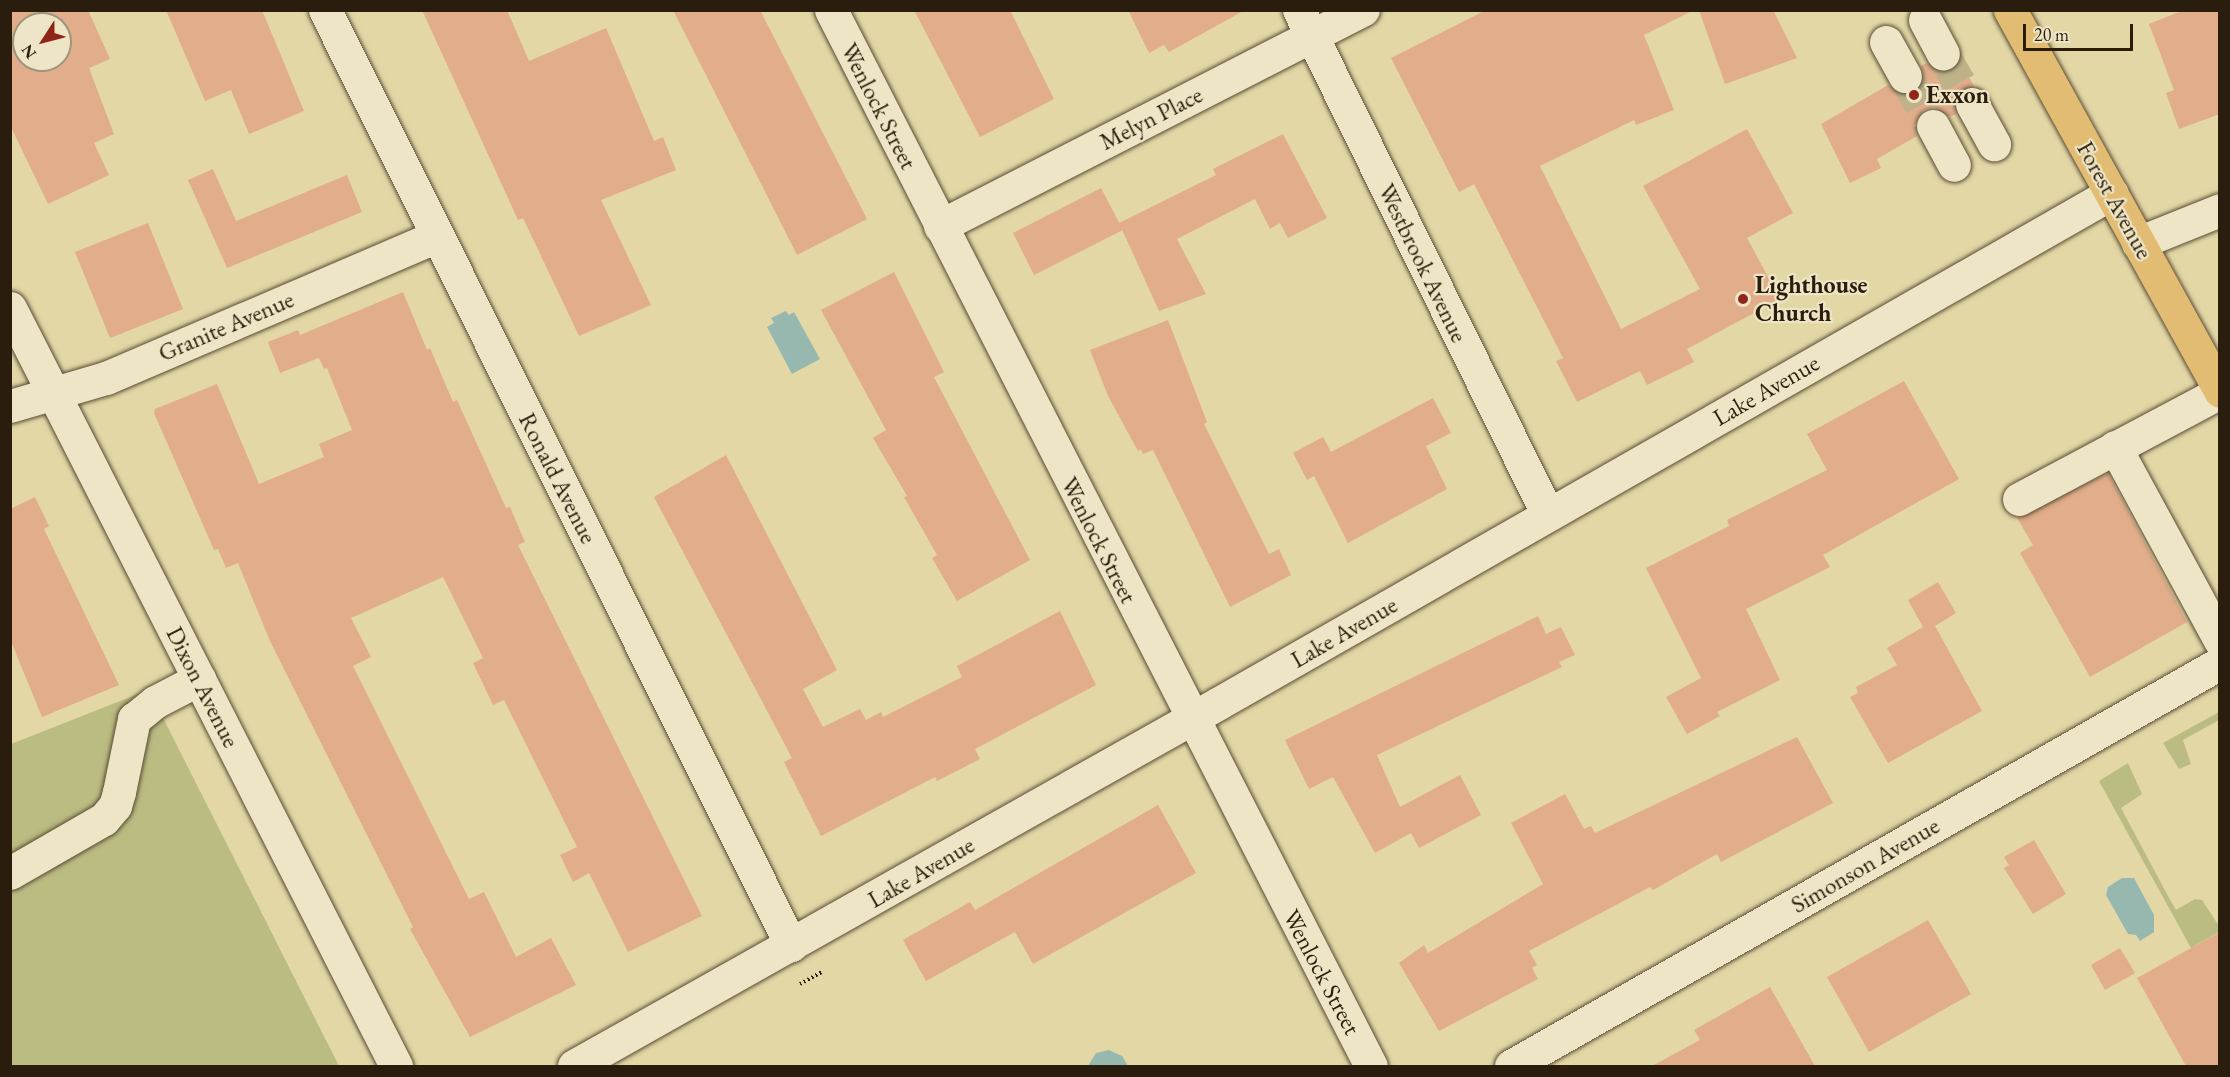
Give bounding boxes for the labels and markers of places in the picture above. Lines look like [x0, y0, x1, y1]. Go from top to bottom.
place label: Exxon [1926, 81, 1989, 109]
marker: Exxon [1907, 88, 1921, 102]
place label: Lighthouse Church [1755, 271, 1868, 327]
marker: Lighthouse Church [1736, 292, 1750, 306]

